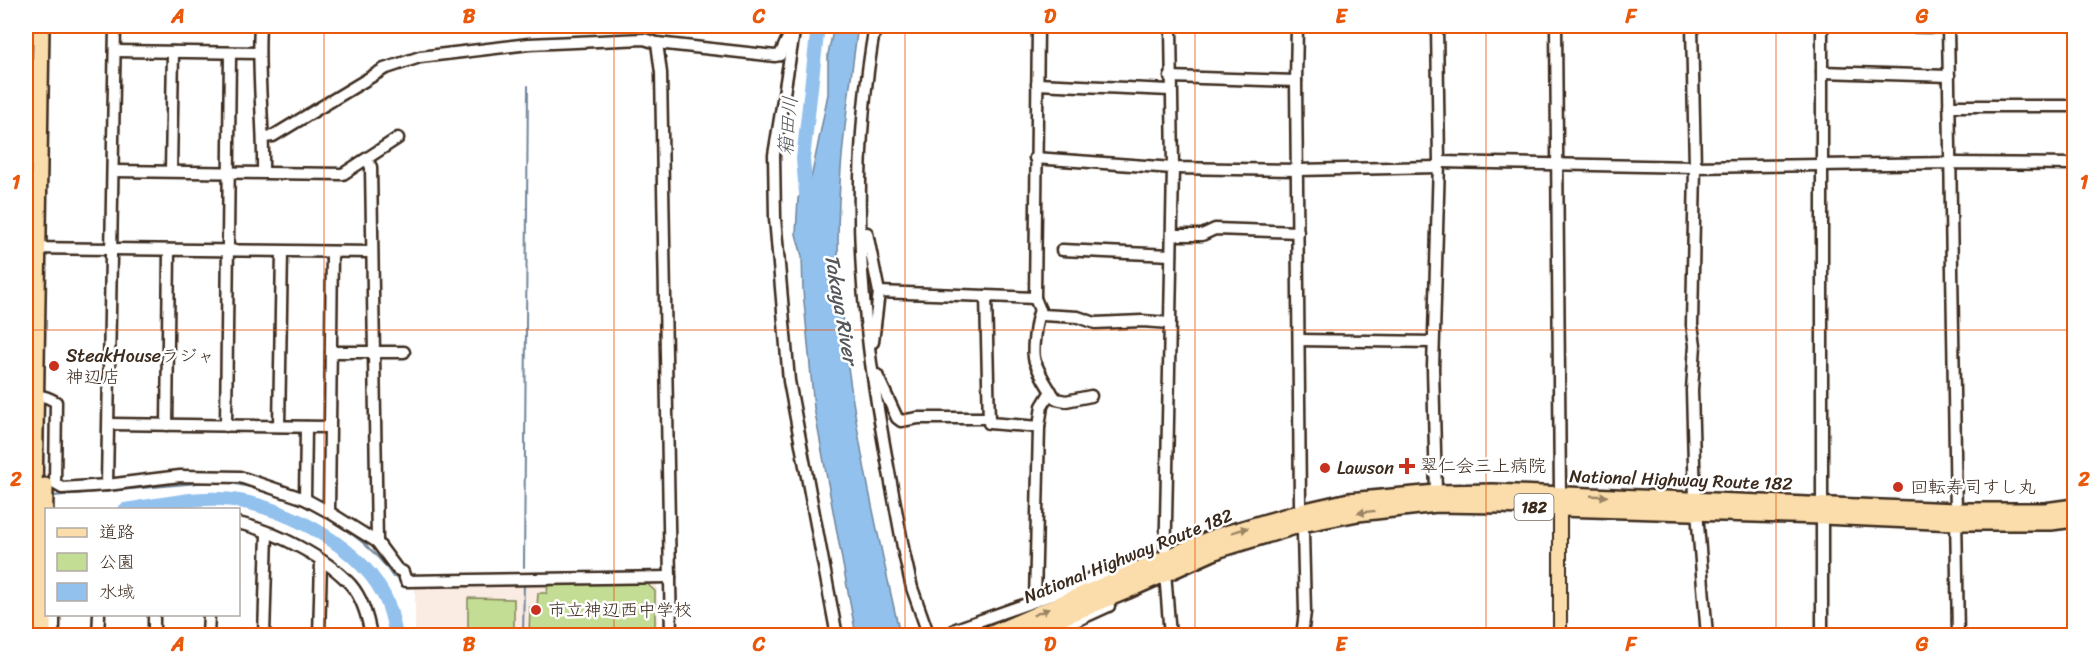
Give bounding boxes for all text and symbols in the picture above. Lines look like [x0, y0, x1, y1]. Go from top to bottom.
text: A [170, 0, 185, 34]
text: B [463, 0, 476, 34]
text: C [752, 0, 766, 34]
text: D [1044, 0, 1057, 34]
text: E [1335, 0, 1348, 34]
text: F [1625, 0, 1638, 34]
text: G [1915, 0, 1929, 34]
water label: 箱田川 [768, 95, 808, 157]
text: 1 [12, 165, 21, 200]
text: 1 [2080, 165, 2089, 200]
water label: Takaya River [814, 251, 869, 370]
place label: SteakHouseラジャ 神辺店 [66, 340, 215, 393]
marker: SteakHouseラジャ 神辺店 [47, 359, 61, 373]
place label: 翠仁会三上病院 [1420, 450, 1546, 482]
place label: Lawson [1337, 452, 1394, 484]
marker: 翠仁会三上病院 [1398, 457, 1416, 475]
street label: National Highway Route 182 [1569, 460, 1793, 500]
marker: Lawson [1318, 461, 1332, 475]
text: 2 [9, 462, 22, 497]
text: 2 [2077, 462, 2090, 497]
place label: 回転寿司すし丸 [1910, 471, 2036, 503]
marker: 回転寿司すし丸 [1891, 480, 1905, 494]
one-way arrow [1589, 492, 1608, 501]
road number: 182 [1514, 494, 1553, 520]
street label: National Highway Route 182 [1018, 499, 1238, 613]
one-way arrow [1356, 507, 1375, 517]
legend [45, 508, 240, 616]
text: 道路 [99, 516, 135, 548]
one-way arrow [1231, 525, 1249, 534]
text: 公園 [99, 546, 135, 578]
text: 水域 [99, 576, 135, 608]
place label: 市立神辺西中学校 [548, 594, 692, 626]
marker: 市立神辺西中学校 [529, 603, 543, 617]
one-way arrow [1032, 608, 1049, 617]
text: A [170, 627, 185, 661]
text: B [463, 627, 476, 661]
text: C [752, 627, 766, 661]
text: D [1044, 627, 1057, 661]
text: E [1335, 627, 1348, 661]
text: F [1625, 627, 1638, 661]
text: G [1915, 627, 1929, 661]

